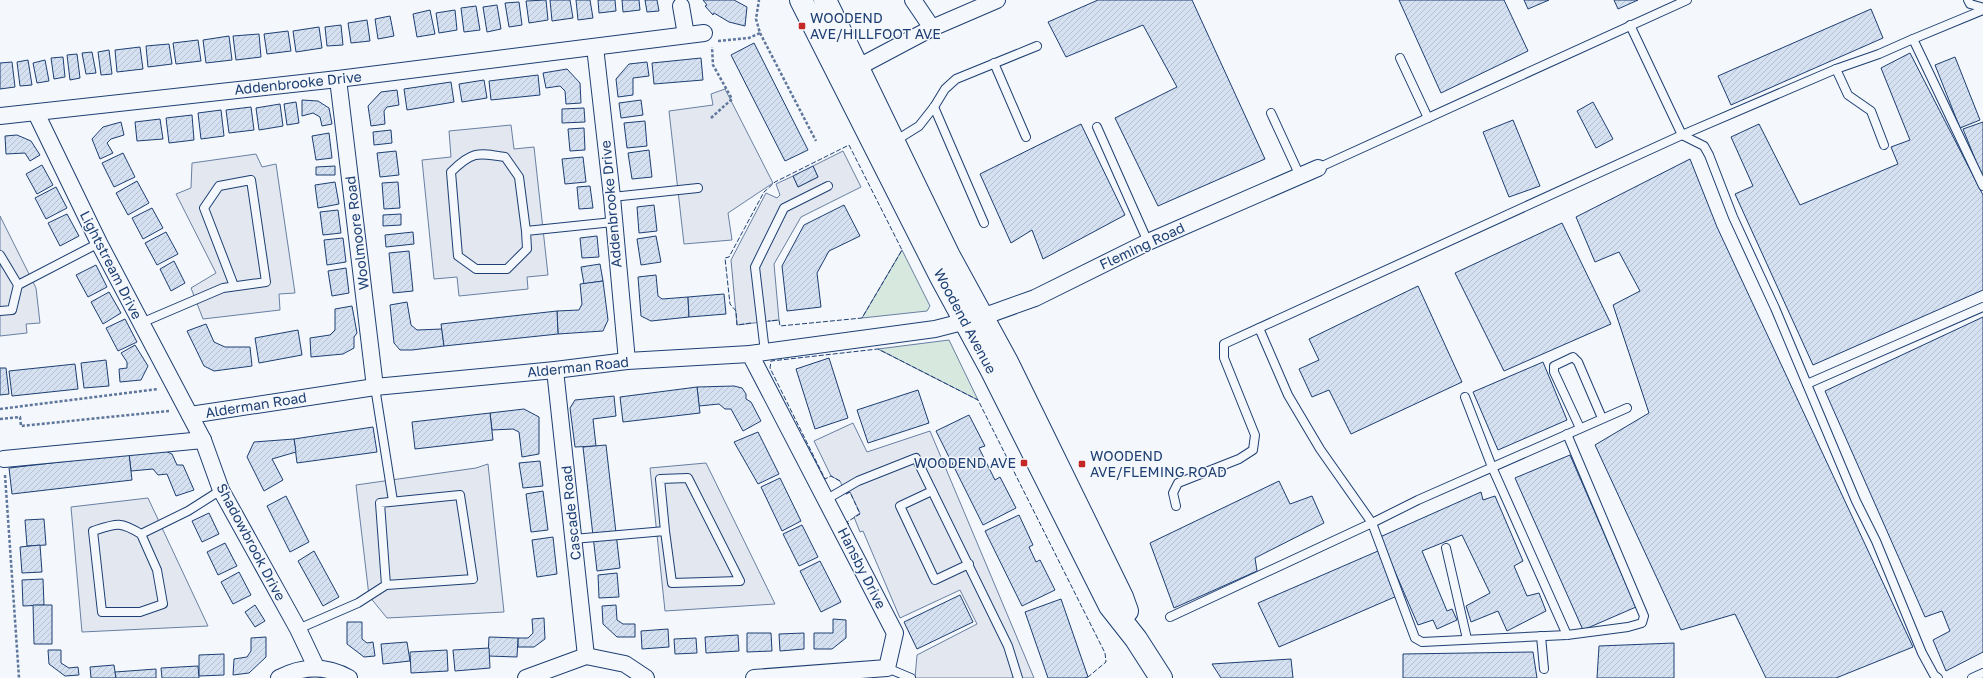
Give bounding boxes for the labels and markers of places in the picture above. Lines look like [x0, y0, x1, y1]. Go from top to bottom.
place label: WOODEND AVE/HILLFOOT AVE [810, 9, 941, 42]
marker: WOODEND AVE/HILLFOOT AVE [797, 21, 807, 31]
place label: WOODEND AVE/FLEMING ROAD [1090, 447, 1227, 480]
place label: WOODEND AVE [914, 454, 1016, 471]
marker: WOODEND AVE [1019, 458, 1029, 468]
marker: WOODEND AVE/FLEMING ROAD [1077, 459, 1087, 469]

